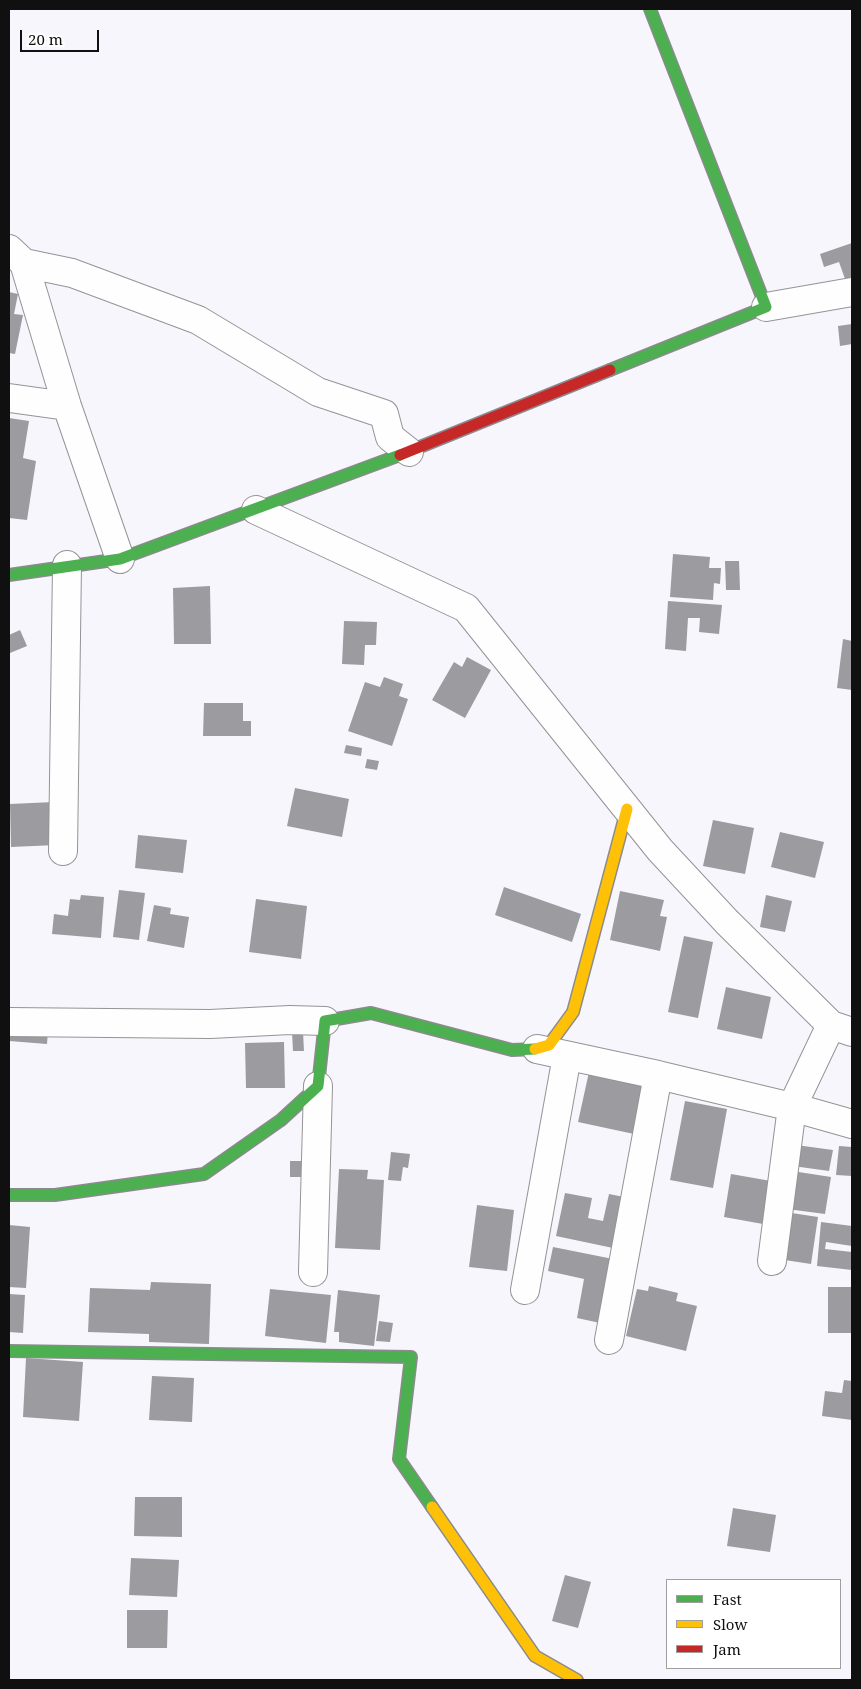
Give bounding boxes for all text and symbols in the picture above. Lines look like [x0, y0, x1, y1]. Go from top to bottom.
scale bar [22, 20, 101, 52]
text: 20 m [28, 29, 63, 49]
legend [666, 1579, 841, 1669]
text: Fast [713, 1589, 742, 1609]
text: Slow [713, 1614, 747, 1634]
text: Jam [713, 1639, 741, 1659]

